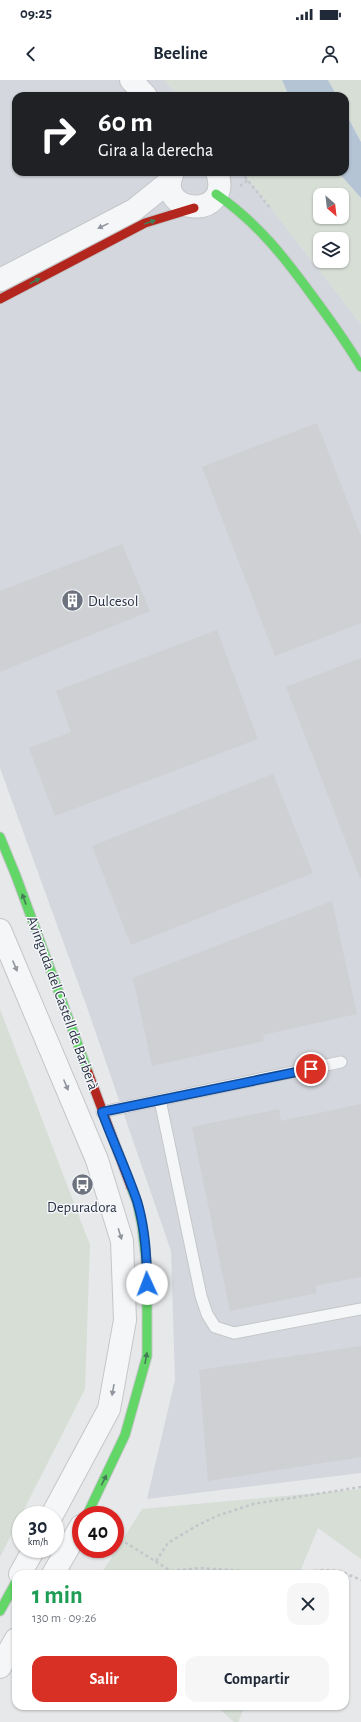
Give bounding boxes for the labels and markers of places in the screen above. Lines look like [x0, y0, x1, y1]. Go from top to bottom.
building icon: Dulcesol [60, 588, 86, 614]
place label: Dulcesol [88, 594, 138, 609]
pin [294, 1052, 328, 1086]
bus stop icon: Depuradora [69, 1171, 95, 1197]
place label: Depuradora [47, 1200, 117, 1215]

